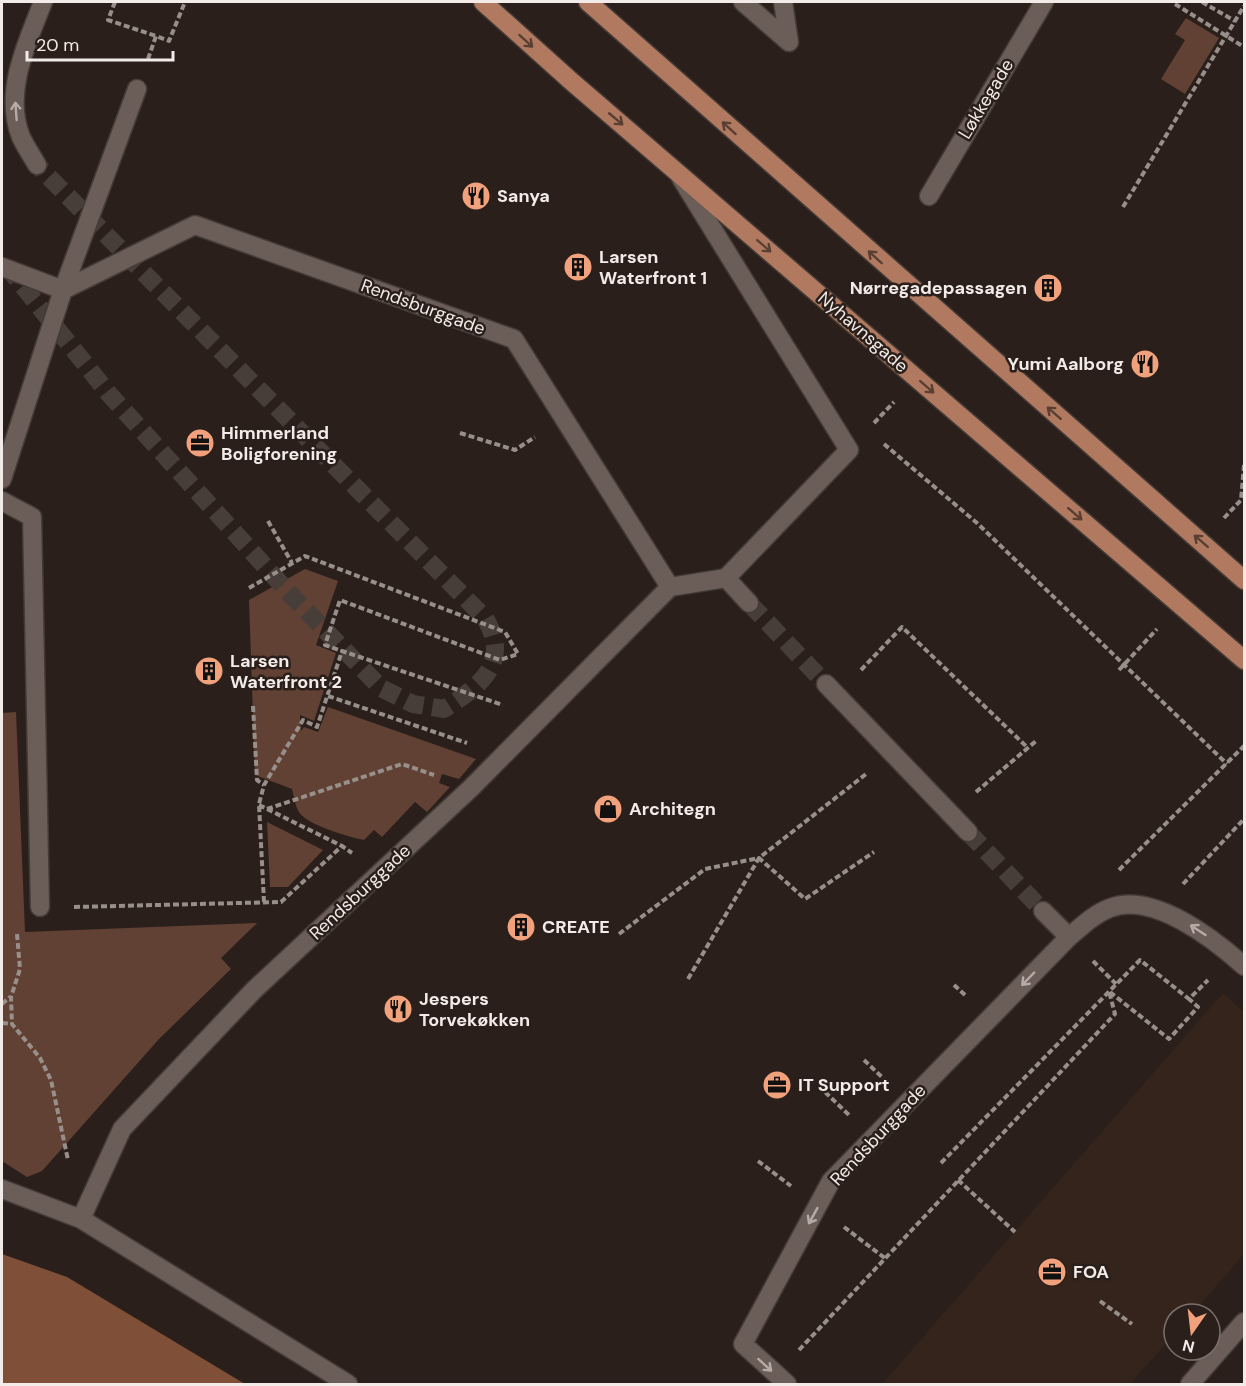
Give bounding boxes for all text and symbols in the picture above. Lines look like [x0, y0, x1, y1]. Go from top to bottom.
scale bar [27, 24, 172, 62]
text: 20 m [36, 33, 79, 57]
one-way arrow [519, 34, 534, 48]
street label: Løkkegade [953, 55, 1019, 143]
one-way arrow [11, 102, 22, 122]
one-way arrow [608, 112, 623, 126]
one-way arrow [722, 121, 737, 135]
restaurant icon: Sanya [460, 180, 492, 212]
place label: Sanya [497, 184, 550, 208]
one-way arrow [756, 239, 771, 253]
place label: Larsen Waterfront 1 [599, 245, 707, 290]
one-way arrow [868, 250, 883, 264]
building icon: Larsen Waterfront 1 [562, 251, 594, 283]
building icon: Nørregadepassagen [1032, 272, 1064, 304]
street label: Rendsburggade [358, 273, 488, 341]
place label: Nørregadepassagen [850, 276, 1027, 300]
street label: Nyhavnsgade [813, 286, 913, 378]
restaurant icon: Yumi Aalborg [1129, 348, 1161, 380]
place label: Yumi Aalborg [1008, 352, 1124, 376]
one-way arrow [919, 380, 934, 394]
one-way arrow [1047, 406, 1062, 420]
place label: Himmerland Boligforening [221, 421, 337, 466]
office icon: Himmerland Boligforening [184, 427, 216, 459]
one-way arrow [1067, 507, 1082, 521]
one-way arrow [1193, 534, 1208, 548]
place label: Larsen Waterfront 2 [230, 649, 342, 694]
building icon: Larsen Waterfront 2 [193, 655, 225, 687]
shop icon: Architegn [592, 793, 624, 825]
place label: Architegn [629, 797, 716, 821]
street label: Rendsburggade [304, 839, 416, 945]
building icon: CREATE [505, 911, 537, 943]
place label: CREATE [542, 915, 610, 939]
one-way arrow [1190, 924, 1207, 936]
one-way arrow [1021, 972, 1035, 987]
place label: Jespers Torvekøkken [419, 987, 530, 1032]
restaurant icon: Jespers Torvekøkken [382, 993, 414, 1025]
office icon: IT Support [761, 1069, 793, 1101]
place label: IT Support [798, 1073, 890, 1097]
street label: Rendsburggade [825, 1079, 931, 1191]
one-way arrow [807, 1206, 818, 1224]
office icon: FOA [1036, 1256, 1068, 1288]
place label: FOA [1073, 1260, 1109, 1284]
north arrow [1162, 1302, 1222, 1362]
text: N [1180, 1334, 1197, 1358]
one-way arrow [757, 1358, 772, 1372]

